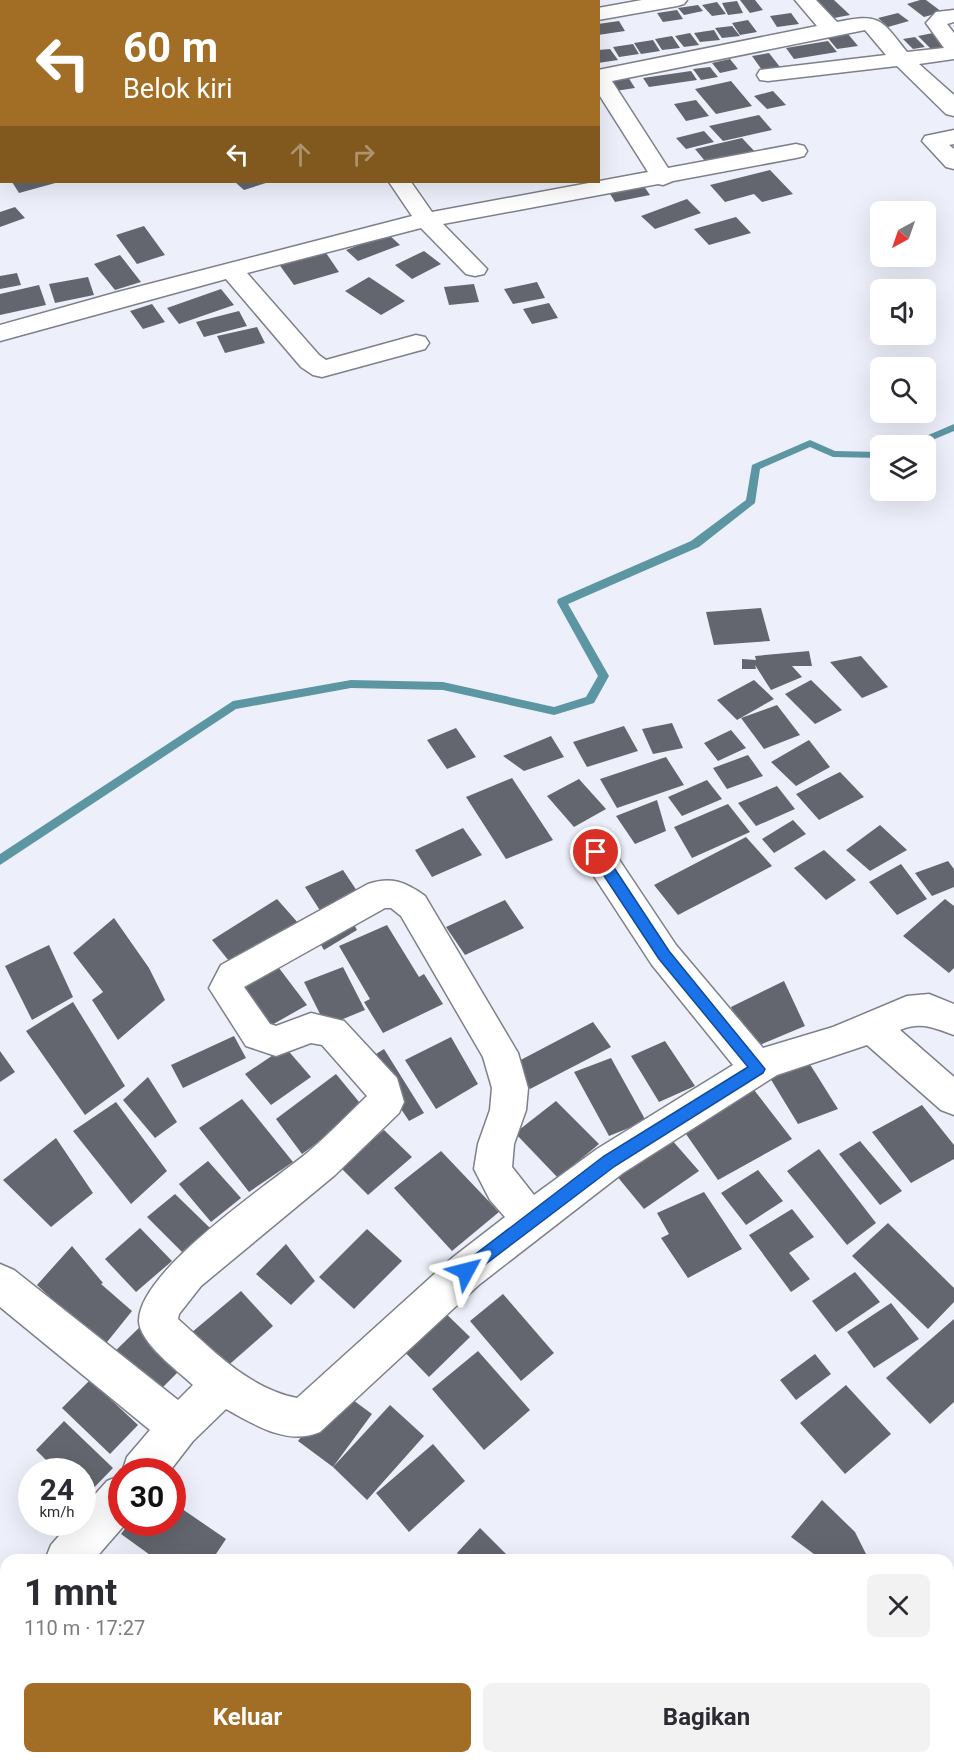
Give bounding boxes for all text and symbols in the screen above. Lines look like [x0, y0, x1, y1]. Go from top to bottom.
text: 60 m [123, 23, 218, 72]
icon: left [24, 24, 102, 102]
text: Belok kiri [123, 73, 232, 105]
icon: left [221, 138, 254, 171]
icon: ahead [284, 138, 317, 171]
icon: right [347, 138, 380, 171]
north arrow [870, 201, 936, 267]
map controls [870, 201, 936, 501]
button: sound [870, 279, 936, 345]
button: search [870, 357, 936, 423]
button: layers [870, 435, 936, 501]
pin [570, 826, 621, 877]
icon: arrive [579, 835, 612, 868]
position arrow [434, 1239, 498, 1303]
speed limit sign: 30 [108, 1458, 186, 1536]
text: 24 [40, 1472, 74, 1507]
text: km/h [39, 1503, 75, 1521]
text: 1 mnt [24, 1572, 117, 1614]
button: close [867, 1574, 930, 1637]
text: 110 m · 17:27 [24, 1616, 145, 1640]
button: Keluar [24, 1683, 471, 1752]
button: Bagikan [483, 1683, 930, 1752]

